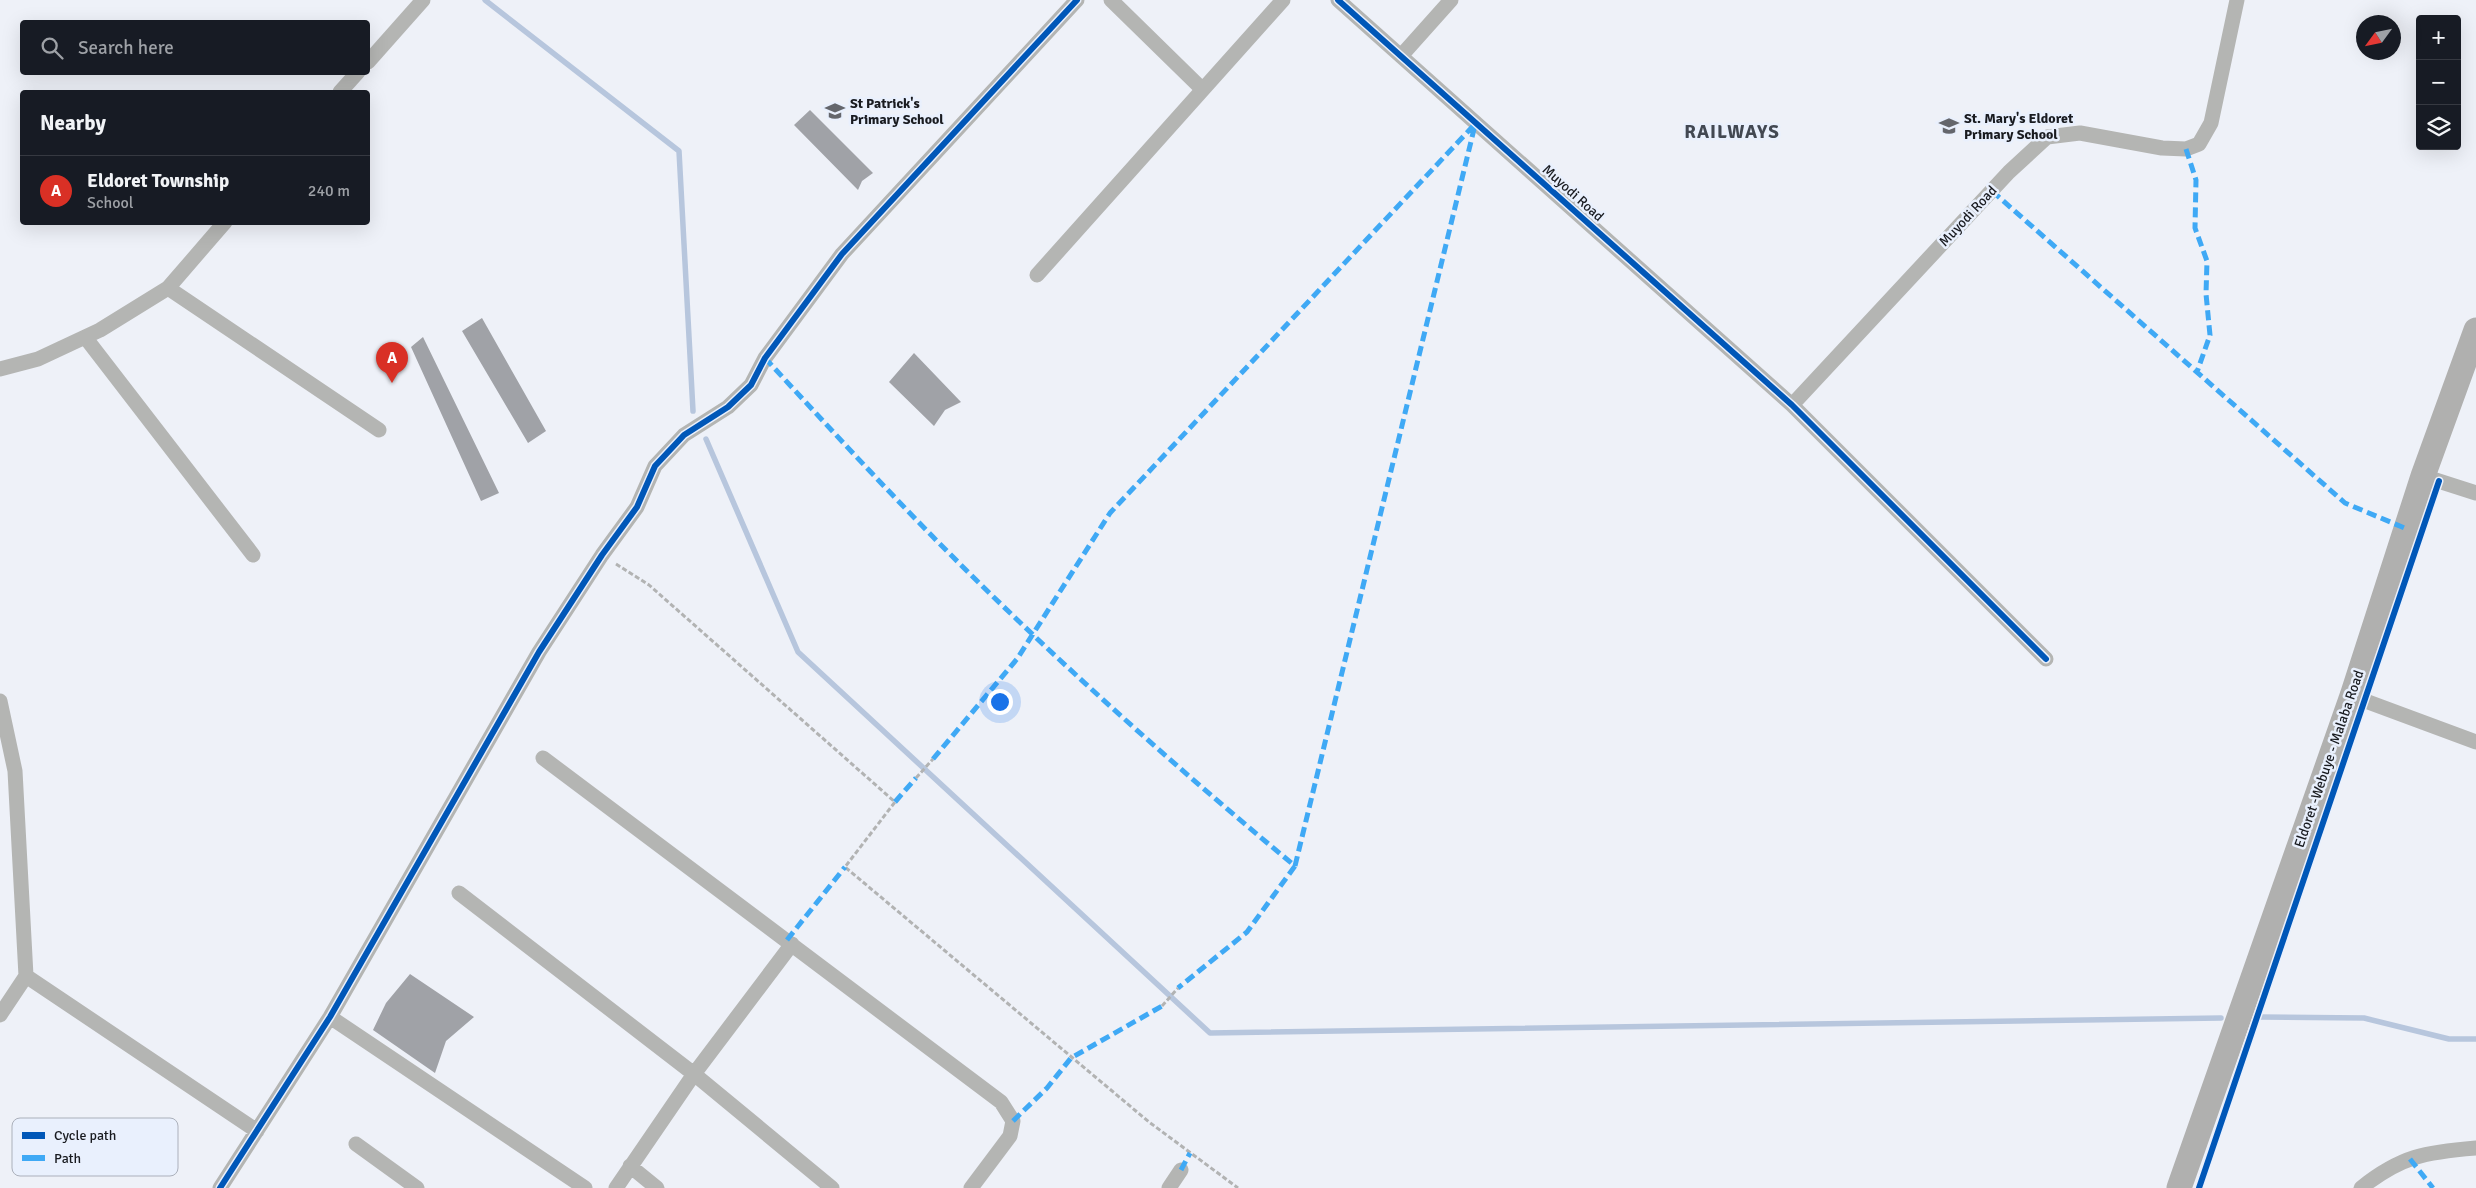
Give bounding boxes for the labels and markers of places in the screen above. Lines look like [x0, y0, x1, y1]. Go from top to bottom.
place label: St Patrick's Primary School [850, 95, 944, 128]
school or university icon: St Patrick's Primary School [824, 100, 846, 122]
place label: St. Mary's Eldoret Primary School [1964, 110, 2074, 143]
school or university icon: St. Mary's Eldoret Primary School [1938, 115, 1960, 137]
pin: A [376, 342, 408, 383]

